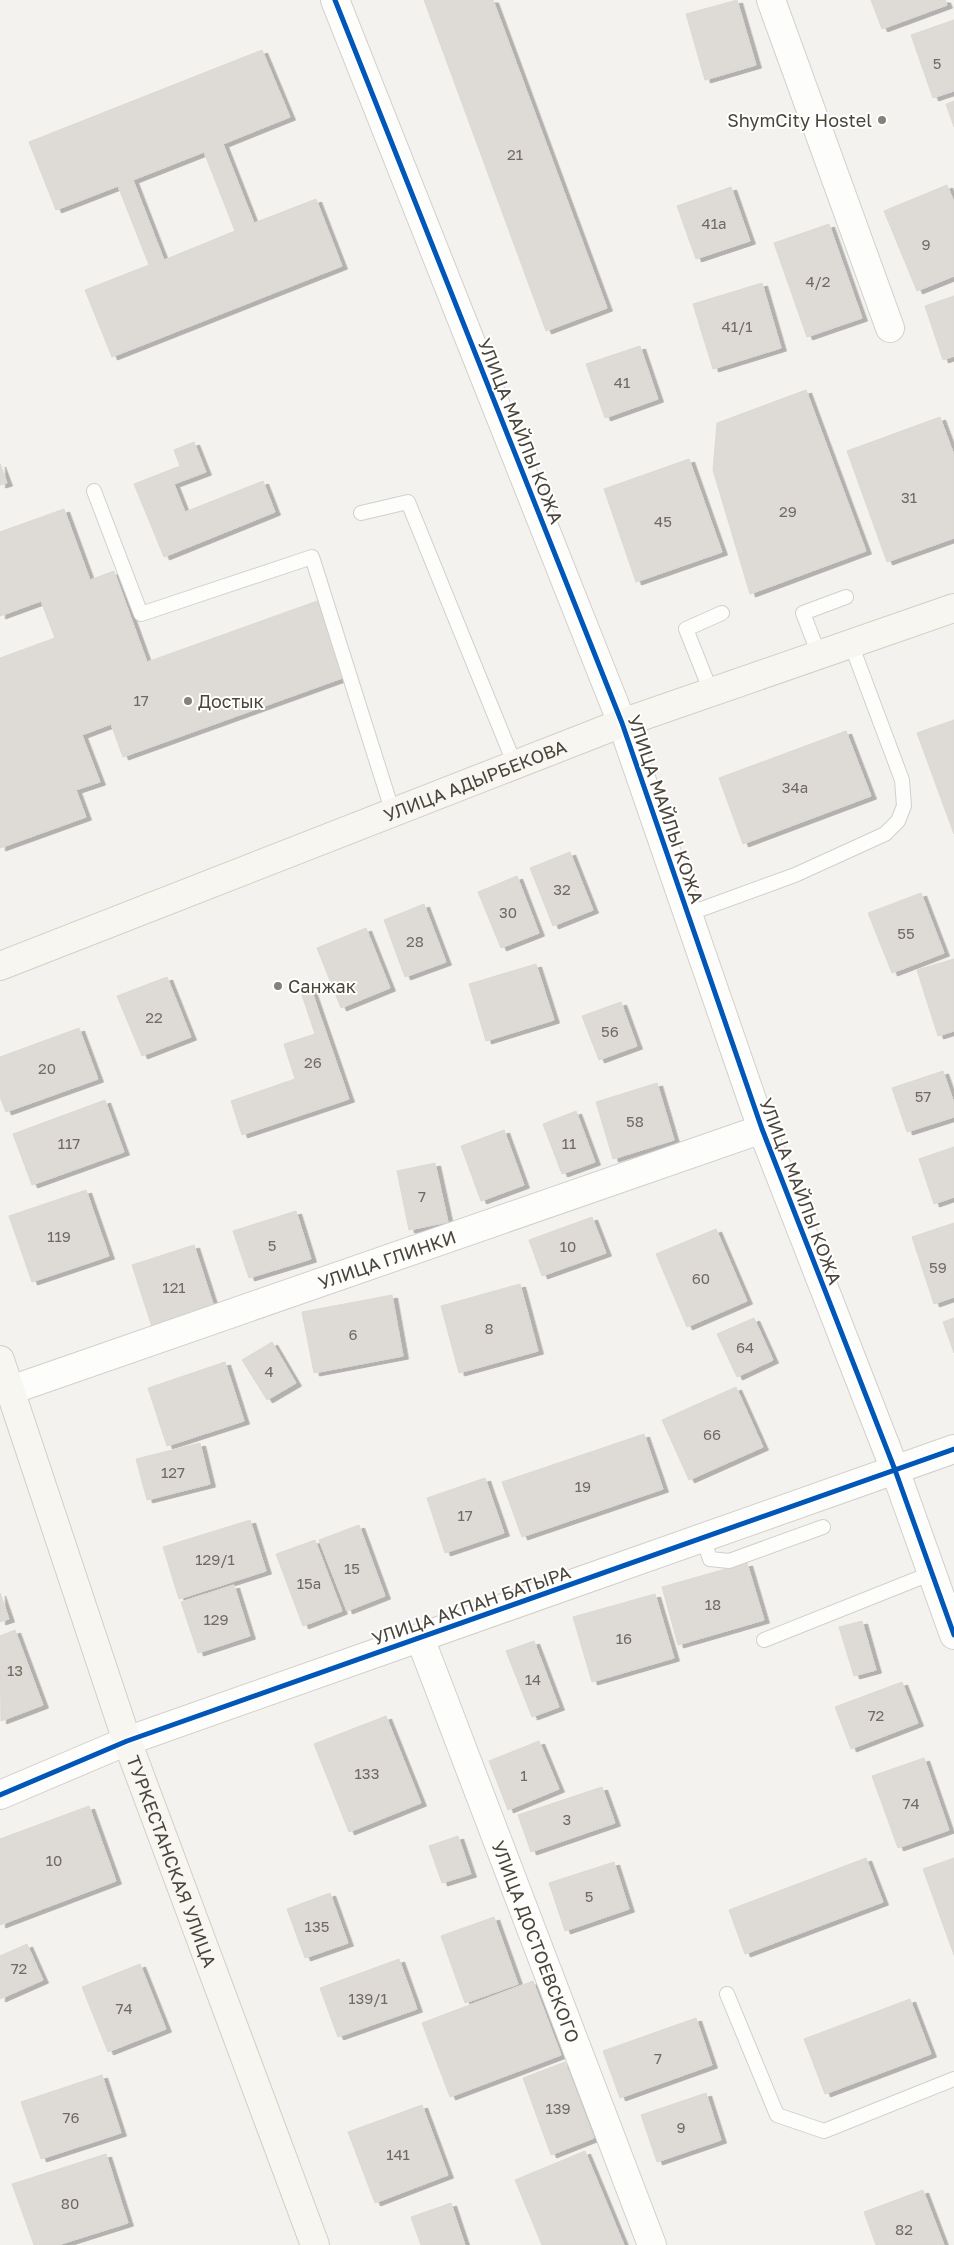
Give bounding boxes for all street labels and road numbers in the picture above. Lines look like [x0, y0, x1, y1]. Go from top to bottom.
street label: УЛИЦА МАЙЛЫ КОЖА [474, 335, 568, 527]
street label: УЛИЦА МАЙЛЫ КОЖА [623, 712, 709, 906]
street label: УЛИЦА АДЫРБЕКОВА [381, 735, 570, 826]
street label: УЛИЦА МАЙЛЫ КОЖА [755, 1095, 847, 1287]
street label: УЛИЦА ГЛИНКИ [315, 1225, 459, 1293]
street label: УЛИЦА АКПАН БАТЫРА [369, 1561, 573, 1649]
street label: ТУРКЕСТАНСКАЯ УЛИЦА [122, 1752, 221, 1970]
street label: УЛИЦА ДОСТОЕВСКОГО [487, 1837, 585, 2046]

